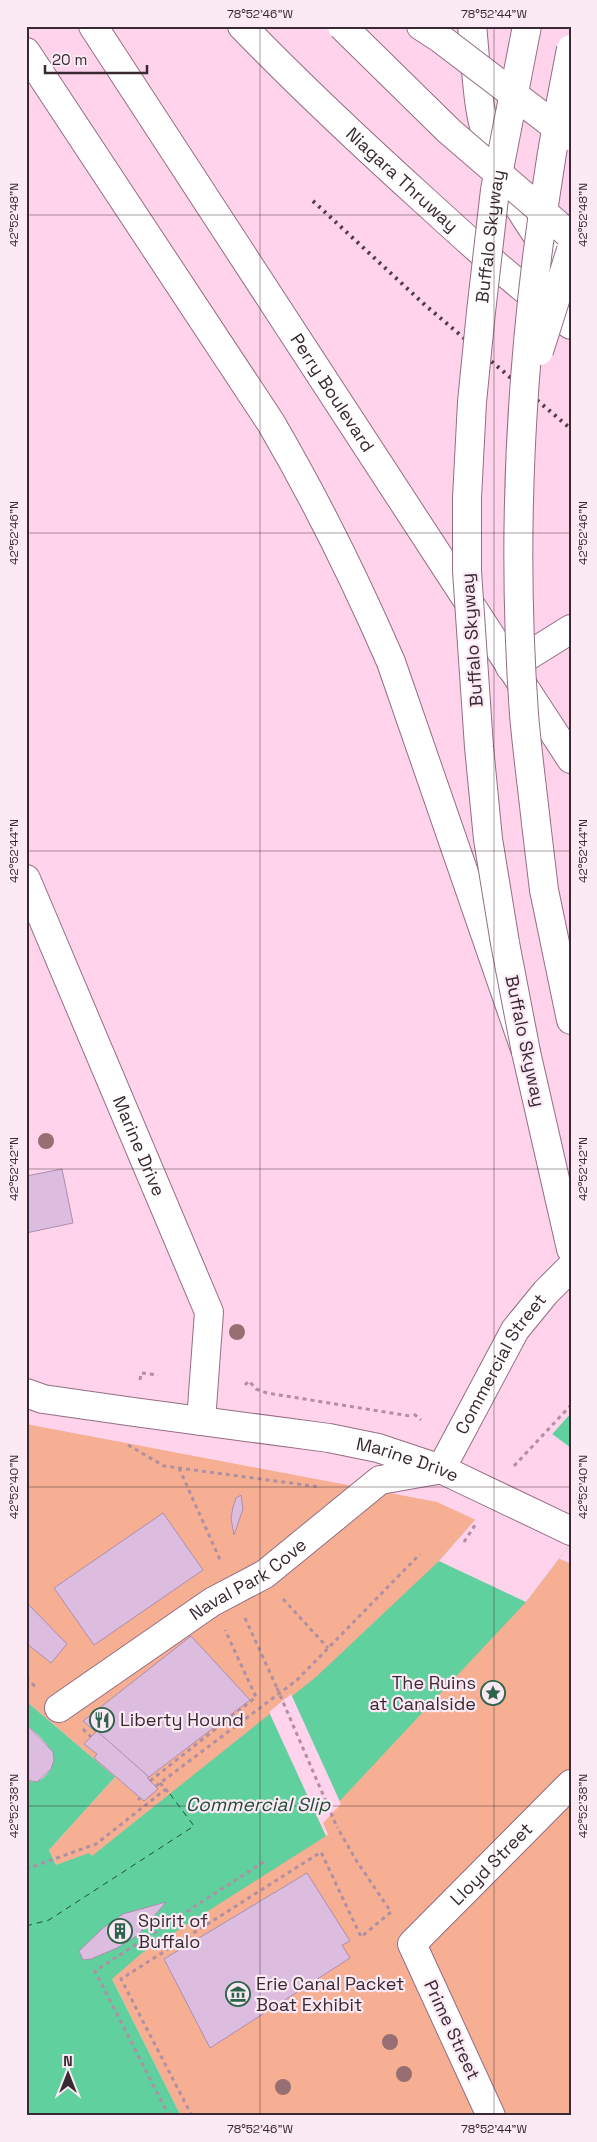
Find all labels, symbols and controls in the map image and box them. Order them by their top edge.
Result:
text: 78°52'46"W [227,6,294,22]
text: 78°52'44"W [461,6,527,22]
scale bar [45,42,148,74]
text: 20 m [52,50,87,69]
street label: Niagara Thruway [341,122,463,237]
street label: Buffalo Skyway [470,168,510,304]
text: 42°52'48"N [6,183,22,247]
text: 42°52'48"N [575,183,591,247]
street label: Perry Boulevard [286,329,380,456]
text: 42°52'46"N [6,501,22,565]
text: 42°52'46"N [575,501,591,565]
street label: Buffalo Skyway [455,572,488,708]
text: 42°52'44"N [6,819,22,883]
text: 42°52'44"N [575,819,591,883]
street label: Buffalo Skyway [500,973,551,1109]
street label: Marine Drive [108,1092,171,1200]
text: 42°52'42"N [6,1137,22,1201]
text: 42°52'42"N [575,1137,591,1201]
street label: Commercial Street [450,1289,551,1438]
street label: Marine Drive [354,1432,463,1487]
text: 42°52'40"N [6,1455,22,1519]
text: 42°52'40"N [575,1455,591,1519]
street label: Naval Park Cove [185,1533,311,1625]
place label: The Ruins at Canalside [369,1671,476,1715]
place icon: The Ruins at Canalside [480,1680,506,1706]
restaurant icon: Liberty Hound [89,1707,115,1733]
place label: Liberty Hound [120,1708,244,1731]
text: 42°52'38"N [6,1774,22,1838]
text: 42°52'38"N [575,1774,591,1838]
water label: Commercial Slip [186,1792,331,1817]
street label: Lloyd Street [445,1817,537,1910]
place label: Spirit of Buffalo [138,1909,208,1953]
building icon: Spirit of Buffalo [107,1918,133,1944]
place label: Erie Canal Packet Boat Exhibit [256,1972,404,2016]
street label: Prime Street [419,1976,486,2083]
museum icon: Erie Canal Packet Boat Exhibit [225,1981,251,2007]
north arrow [42,2050,92,2100]
text: N [63,2052,73,2070]
text: 78°52'46"W [227,2121,294,2137]
text: 78°52'44"W [461,2121,527,2137]

